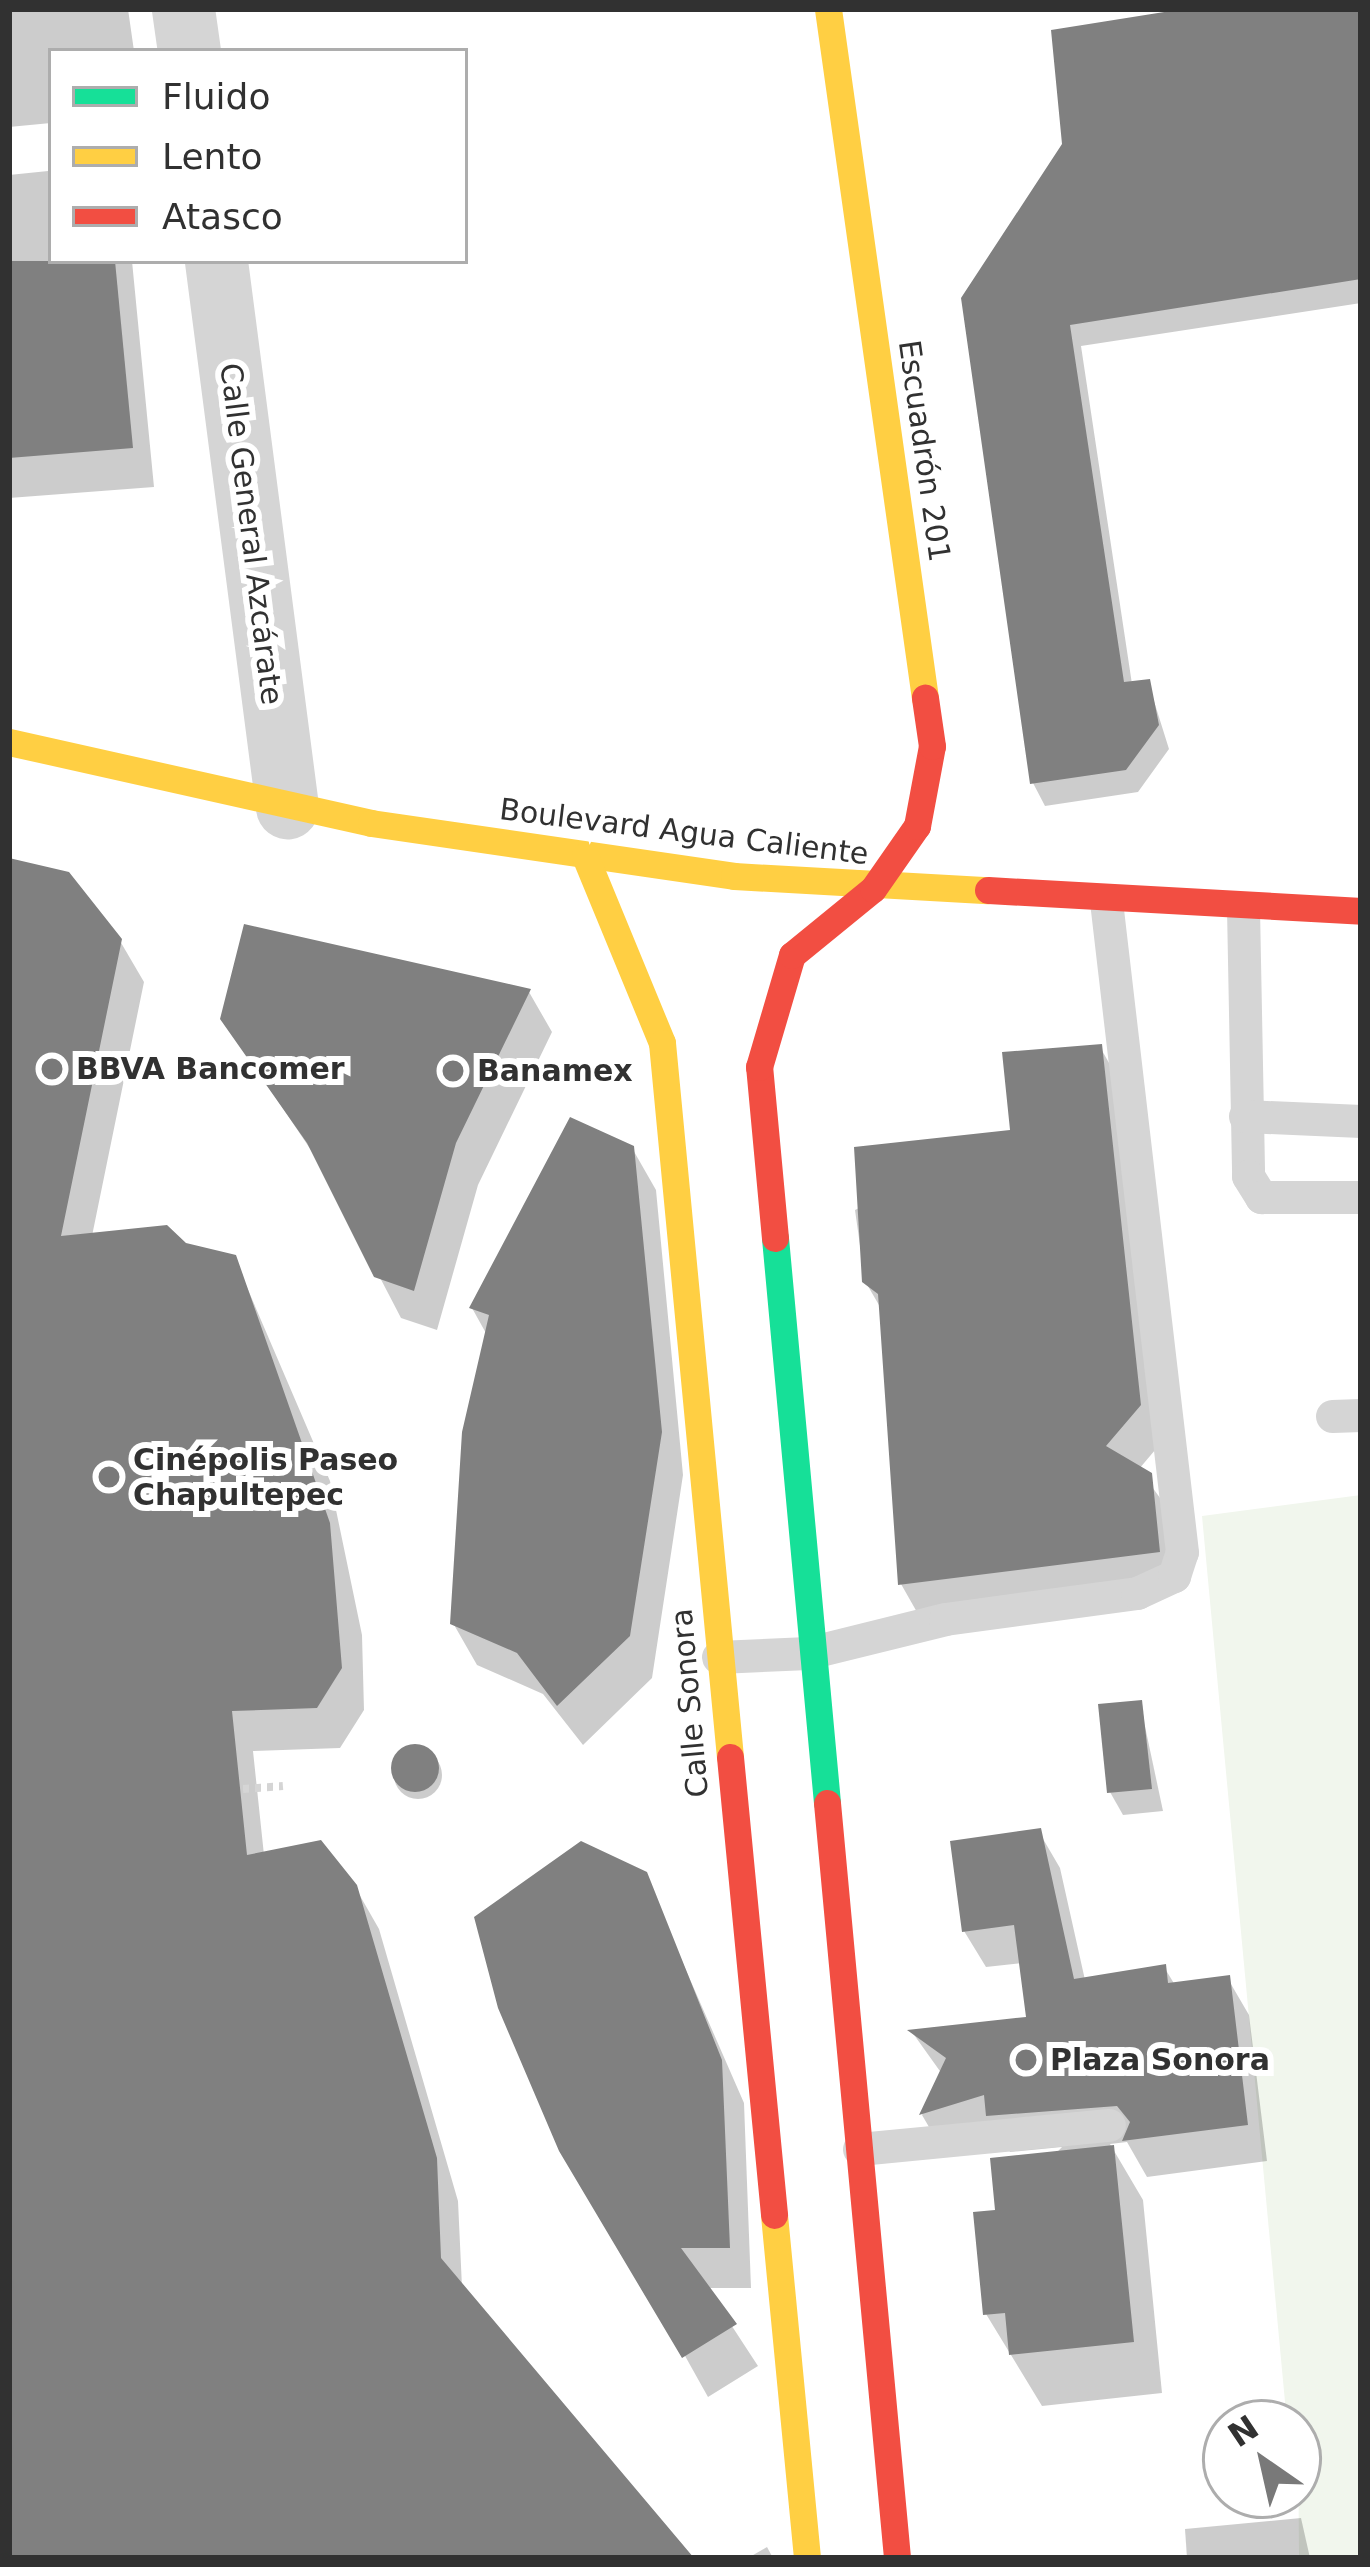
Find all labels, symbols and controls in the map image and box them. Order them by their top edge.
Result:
legend [48,48,468,264]
text: Fluido [162,76,270,117]
text: Lento [162,136,263,177]
text: Atasco [162,196,283,237]
street label: Escuadrón 201 [891,338,957,564]
street label: Calle General Azcárate [212,361,290,707]
street label: Boulevard Agua Caliente [497,791,871,873]
place label: BBVA Bancomer [76,1051,345,1087]
place label: Banamex [477,1053,633,1089]
marker: BBVA Bancomer [39,1056,65,1082]
marker: Banamex [440,1058,466,1084]
place label: Cinépolis Paseo Chapultepec [133,1442,398,1512]
marker: Cinépolis Paseo Chapultepec [96,1464,122,1490]
street label: Calle Sonora [664,1607,716,1799]
place label: Plaza Sonora [1050,2042,1270,2078]
marker: Plaza Sonora [1013,2047,1039,2073]
north arrow [1202,2399,1322,2519]
text: N [1221,2407,1266,2455]

